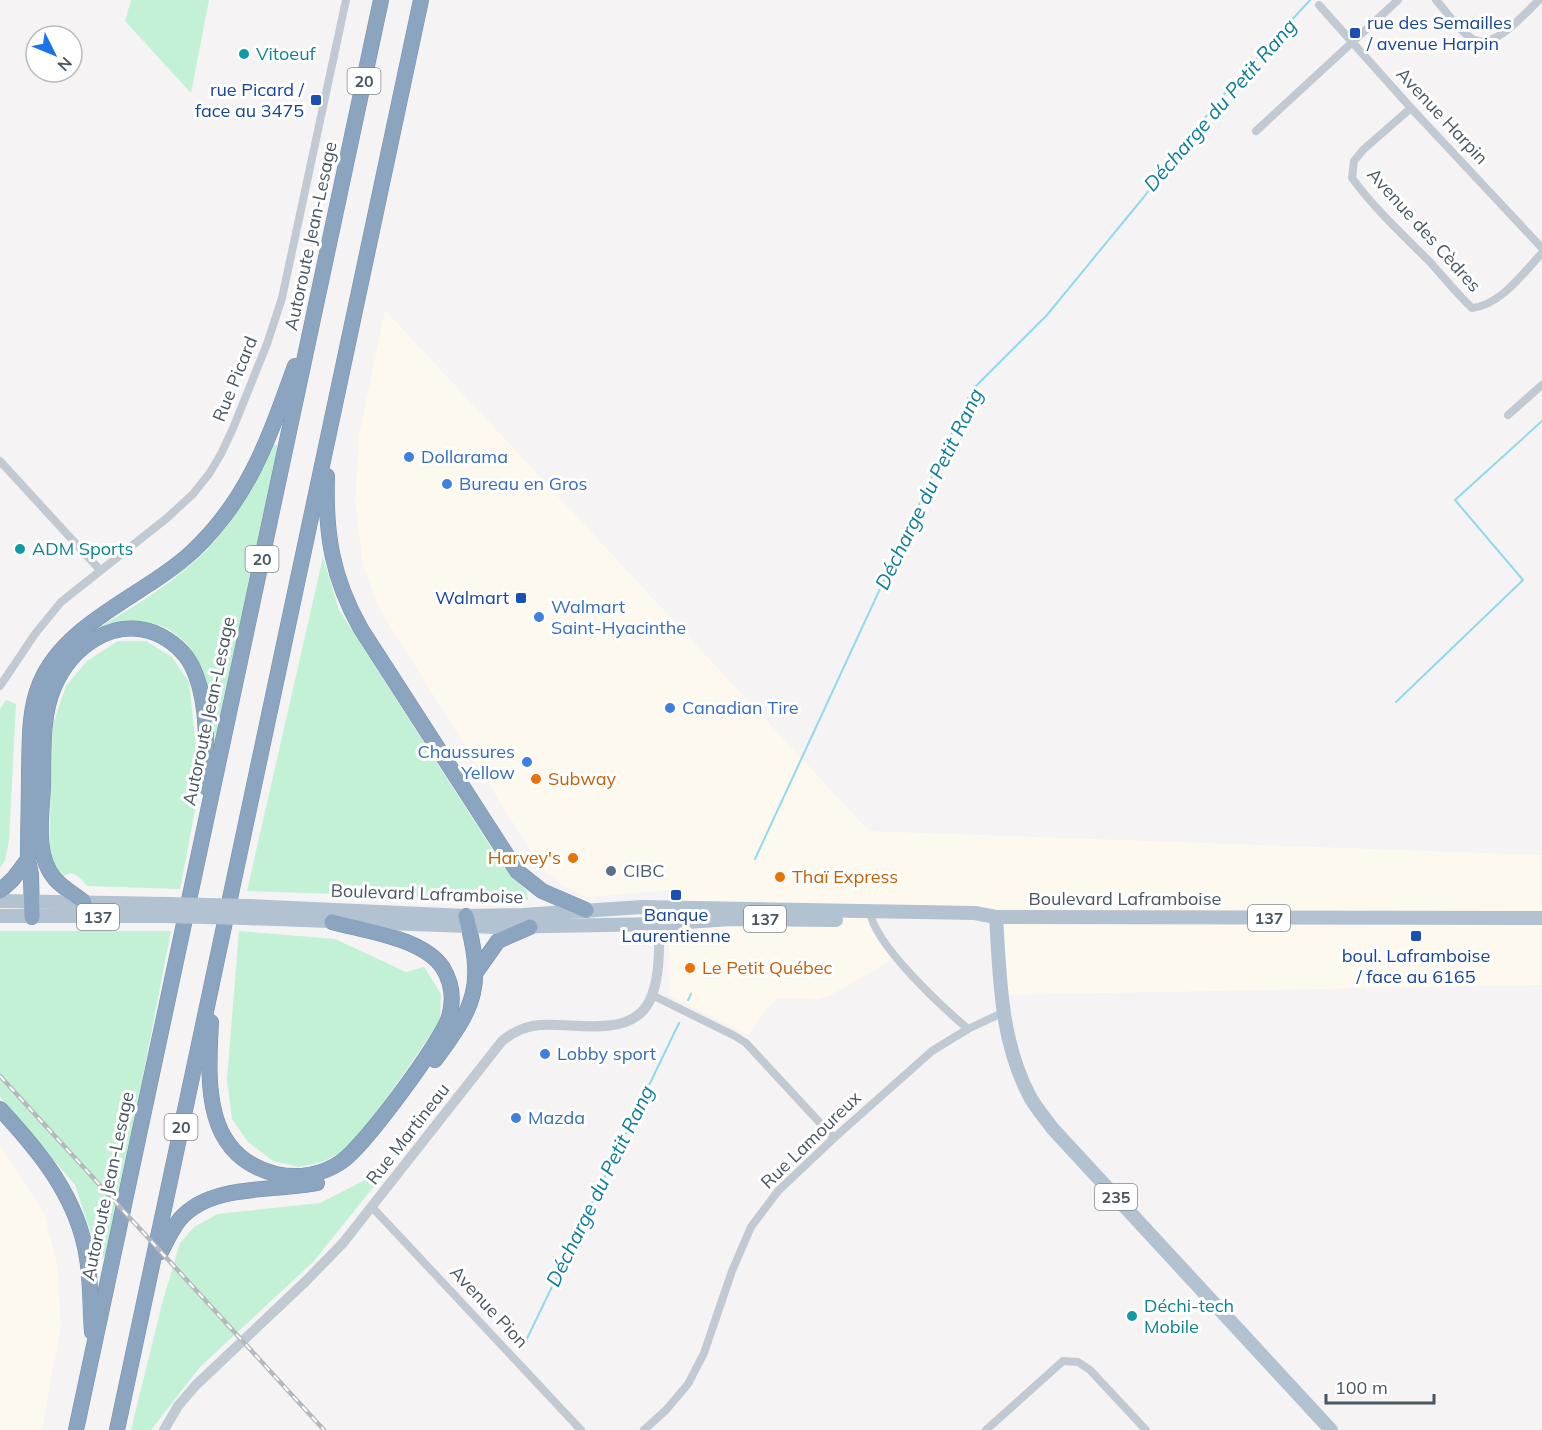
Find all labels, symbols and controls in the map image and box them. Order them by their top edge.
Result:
place label: rue des Semailles / avenue Harpin [1366,11,1512,55]
water label: Décharge du Petit Rang [1138,13,1301,196]
north arrow [24,24,84,84]
marker: rue des Semailles / avenue Harpin [1348,26,1362,40]
place label: Vitoeuf [256,42,317,65]
marker: Vitoeuf [237,47,251,61]
text: N [54,53,76,75]
street label: Avenue Harpin [1392,62,1493,169]
road number: 20 [348,68,380,94]
place label: rue Picard / face au 3475 [195,78,305,122]
marker: rue Picard / face au 3475 [309,93,323,107]
street label: Autoroute Jean-Lesage [279,139,342,332]
street label: Avenue des Cèdres [1363,163,1486,297]
street label: Rue Picard [207,333,262,425]
water label: Décharge du Petit Rang [869,384,988,593]
place label: Dollarama [421,445,508,468]
marker: Dollarama [402,450,416,464]
place label: Bureau en Gros [459,472,588,495]
marker: Bureau en Gros [440,477,454,491]
place label: ADM Sports [32,537,133,560]
marker: ADM Sports [13,542,27,556]
road number: 20 [246,546,278,572]
place label: Walmart [435,586,509,609]
marker: Walmart [514,591,528,605]
place label: Walmart Saint-Hyacinthe [551,595,686,639]
marker: Walmart Saint-Hyacinthe [532,610,546,624]
street label: Autoroute Jean-Lesage [177,614,240,807]
place label: Canadian Tire [682,696,799,719]
marker: Canadian Tire [663,701,677,715]
place label: Chaussures Yellow [418,740,515,784]
marker: Chaussures Yellow [520,755,534,769]
place label: Subway [548,767,616,790]
marker: Subway [529,772,543,786]
place label: Harvey's [488,846,561,869]
marker: Harvey's [566,851,580,865]
place label: CIBC [623,859,665,882]
marker: CIBC [604,864,618,878]
place label: Thaï Express [792,865,898,888]
marker: Thaï Express [773,870,787,884]
street label: Boulevard Laframboise [330,879,524,908]
street label: Boulevard Laframboise [1029,887,1221,910]
marker: Banque Laurentienne [669,888,683,902]
place label: Banque Laurentienne [621,903,731,947]
road number: 137 [77,904,119,930]
road number: 137 [1248,905,1290,931]
road number: 137 [744,906,786,932]
marker: boul. Laframboise / face au 6165 [1409,929,1423,943]
place label: boul. Laframboise / face au 6165 [1342,944,1490,988]
place label: Le Petit Québec [702,956,833,979]
marker: Le Petit Québec [683,961,697,975]
place label: Lobby sport [557,1042,656,1065]
marker: Lobby sport [538,1047,552,1061]
street label: Rue Martineau [361,1078,454,1189]
water label: Décharge du Petit Rang [540,1081,659,1290]
street label: Rue Lamoureux [756,1086,866,1193]
street label: Autoroute Jean-Lesage [76,1089,139,1282]
place label: Mazda [528,1106,585,1129]
marker: Mazda [509,1111,523,1125]
road number: 20 [164,1114,198,1140]
road number: 235 [1095,1184,1137,1210]
street label: Avenue Pion [445,1261,533,1353]
place label: Déchi-tech Mobile [1144,1294,1234,1338]
marker: Déchi-tech Mobile [1125,1309,1139,1323]
scale bar [1326,1367,1434,1405]
text: 100 m [1335,1376,1388,1399]

